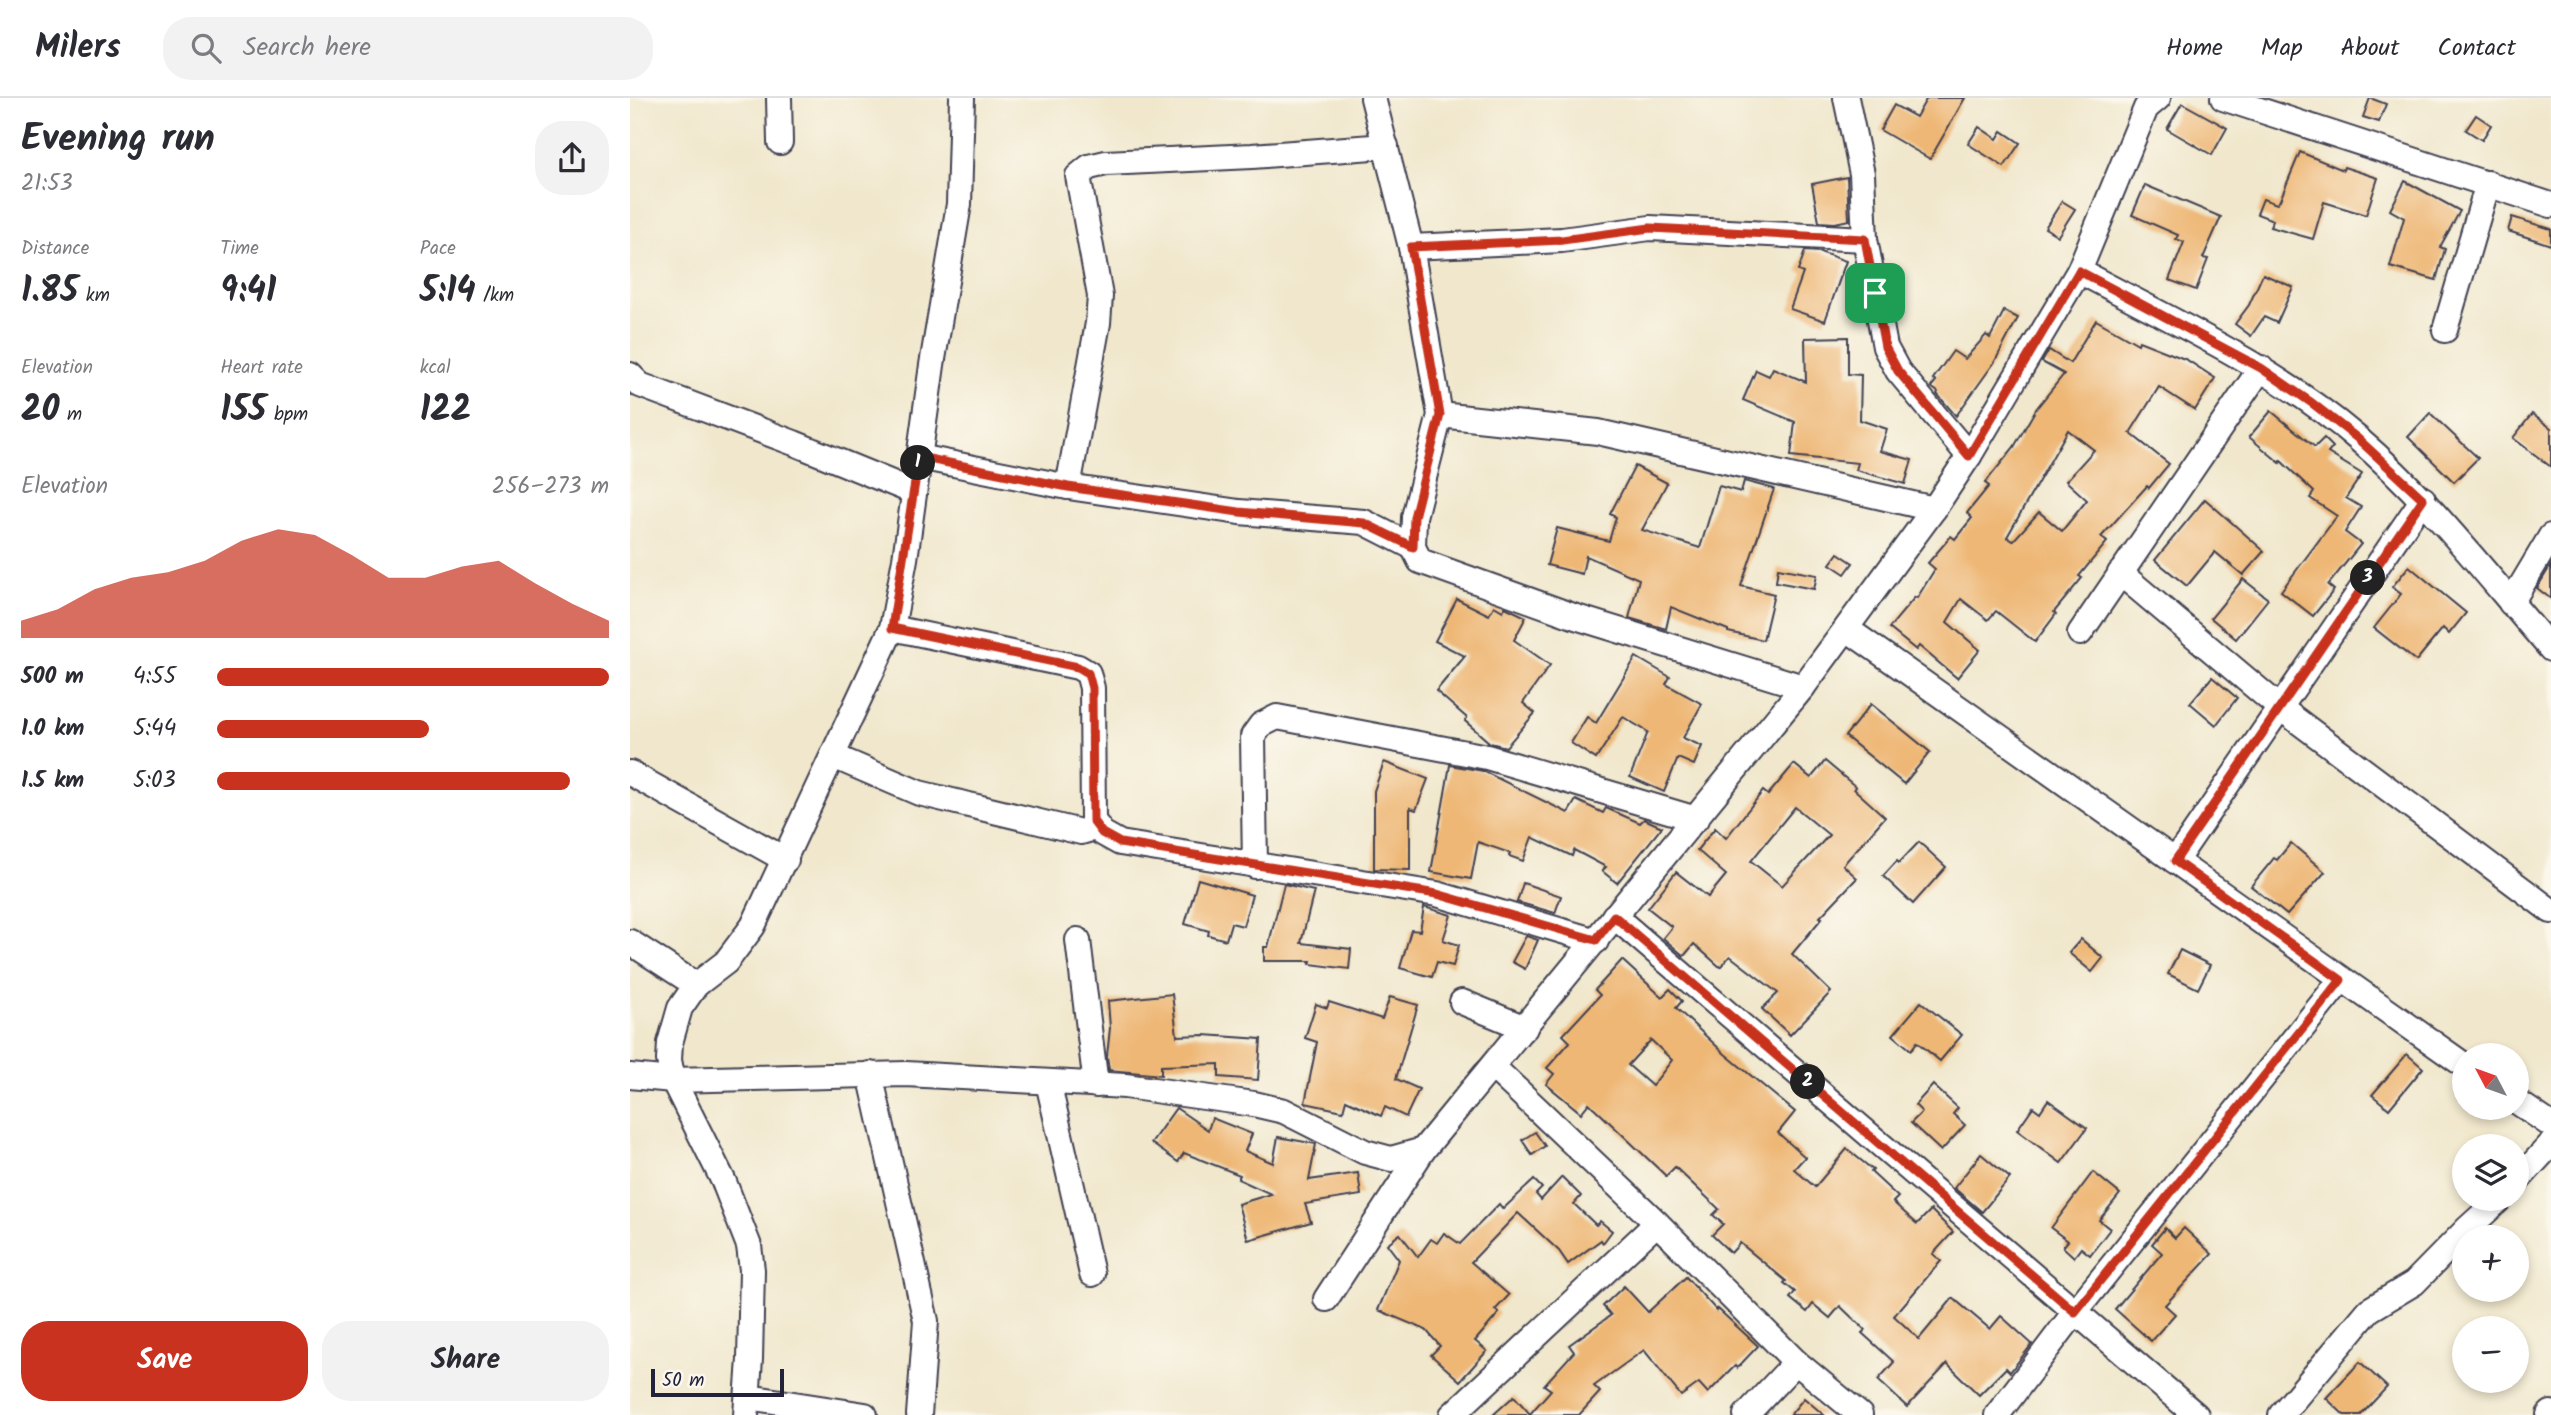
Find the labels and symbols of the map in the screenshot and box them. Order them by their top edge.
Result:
pin [1845,263,1905,323]
pin: 1 [900,446,936,480]
pin: 3 [2350,560,2386,596]
north arrow [2452,1043,2529,1120]
pin: 2 [1790,1065,1826,1100]
scale bar [651,1366,784,1398]

